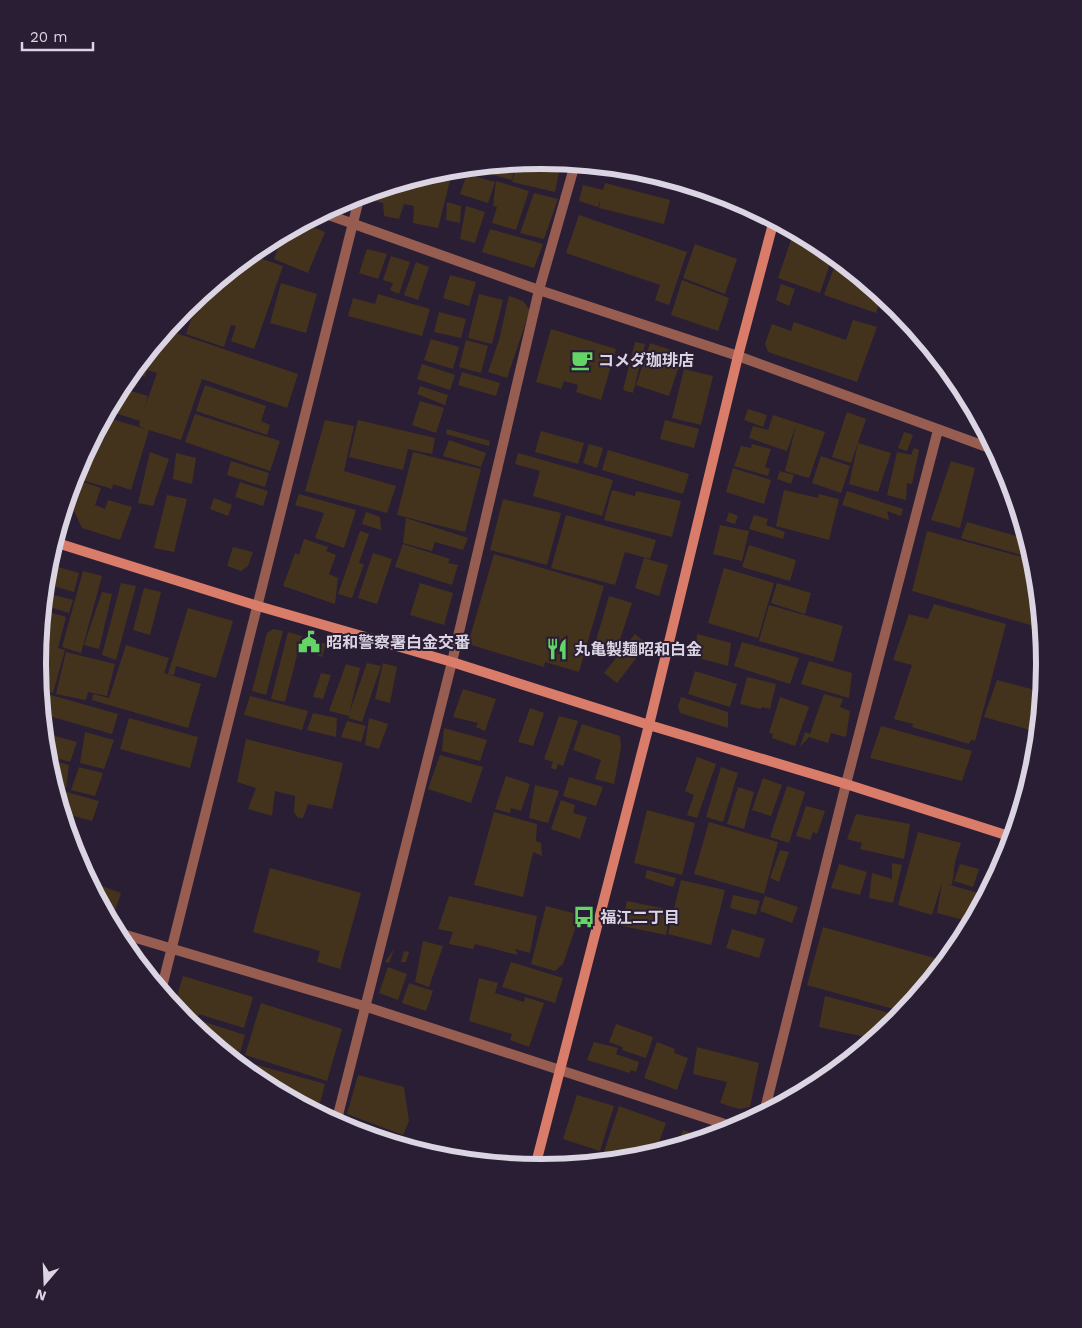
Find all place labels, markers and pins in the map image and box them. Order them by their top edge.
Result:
cafe icon: コメダ珈琲店 [569,347,595,373]
place label: コメダ珈琲店 [598,351,694,370]
public building icon: 昭和警察署白金交番 [296,629,322,655]
place label: 昭和警察署白金交番 [326,633,470,652]
restaurant icon: 丸亀製麺昭和白金 [544,636,570,662]
place label: 丸亀製麺昭和白金 [574,640,702,659]
bus stop icon: 福江二丁目 [571,904,597,930]
place label: 福江二丁目 [600,908,680,927]

